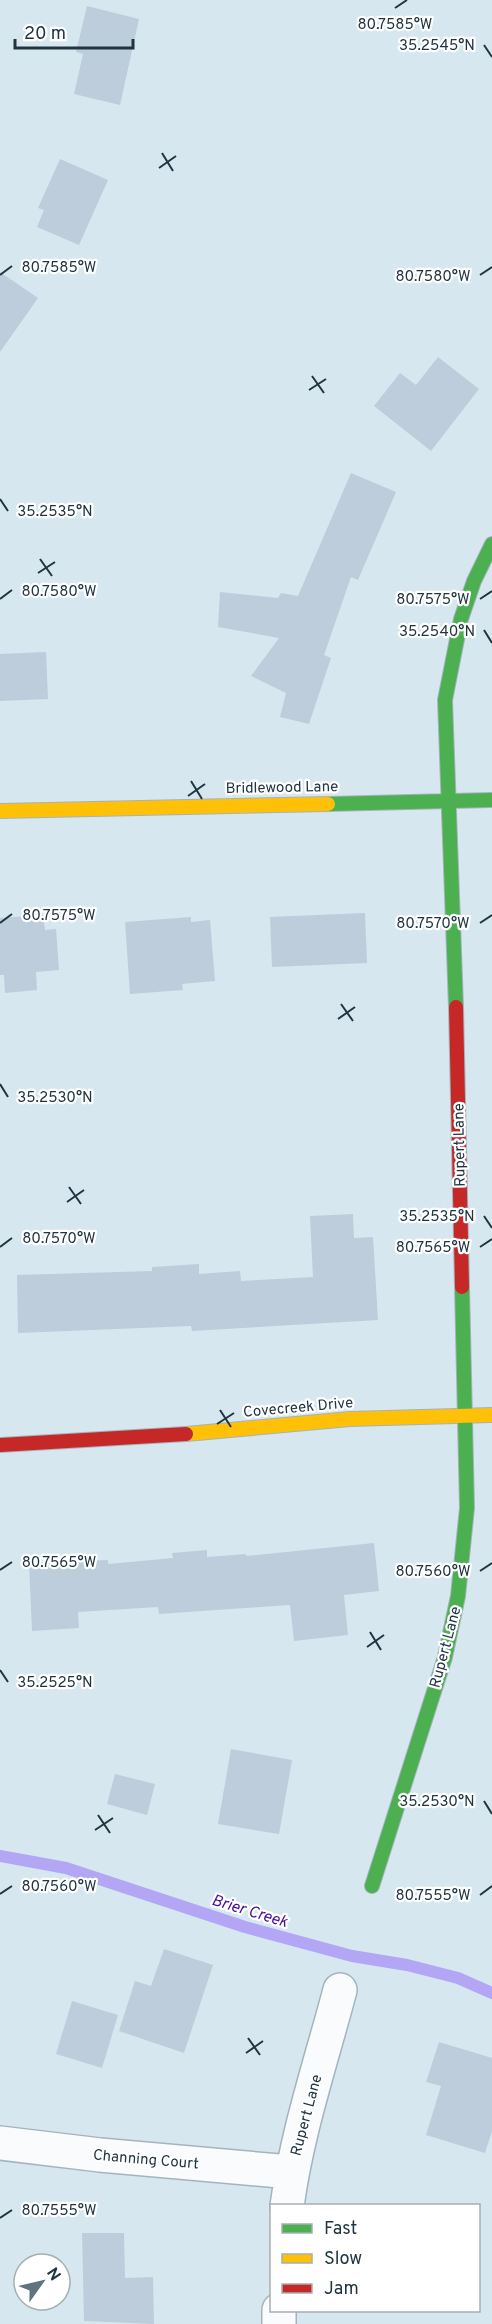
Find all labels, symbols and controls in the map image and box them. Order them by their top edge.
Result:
scale bar [15,12,134,50]
text: 80.7585°W [358,16,432,35]
text: 20 m [24,23,66,46]
text: 35.2545°N [399,37,475,56]
text: 80.7585°W [22,259,96,278]
text: 80.7580°W [395,268,471,287]
text: 35.2535°N [17,503,93,522]
text: 80.7580°W [21,583,97,602]
text: 80.7575°W [396,591,470,610]
text: 35.2540°N [399,623,475,642]
street label: Bridlewood Lane [226,778,339,799]
text: 80.7575°W [22,907,96,926]
text: 80.7570°W [396,915,470,934]
text: 35.2530°N [17,1089,93,1108]
street label: Rupert Lane [450,1103,471,1187]
text: 35.2535°N [399,1208,475,1227]
text: 80.7570°W [22,1230,96,1249]
text: 80.7565°W [396,1239,470,1258]
street label: Covecreek Drive [242,1394,354,1423]
text: 80.7565°W [22,1554,96,1573]
text: 80.7560°W [396,1563,470,1582]
street label: Rupert Lane [426,1605,466,1690]
text: 35.2525°N [17,1674,93,1693]
text: 35.2530°N [399,1793,475,1812]
text: 80.7560°W [22,1878,96,1897]
text: 80.7555°W [395,1887,471,1906]
water label: Brier Creek [209,1891,291,1933]
street label: Rupert Lane [287,2073,327,2158]
street label: Channing Court [92,2146,200,2175]
text: 80.7555°W [21,2202,97,2221]
legend [270,2204,480,2312]
text: Fast [324,2218,357,2241]
text: Slow [324,2248,362,2271]
north arrow [12,2252,72,2312]
text: N [41,2264,64,2285]
text: Jam [324,2278,359,2301]

